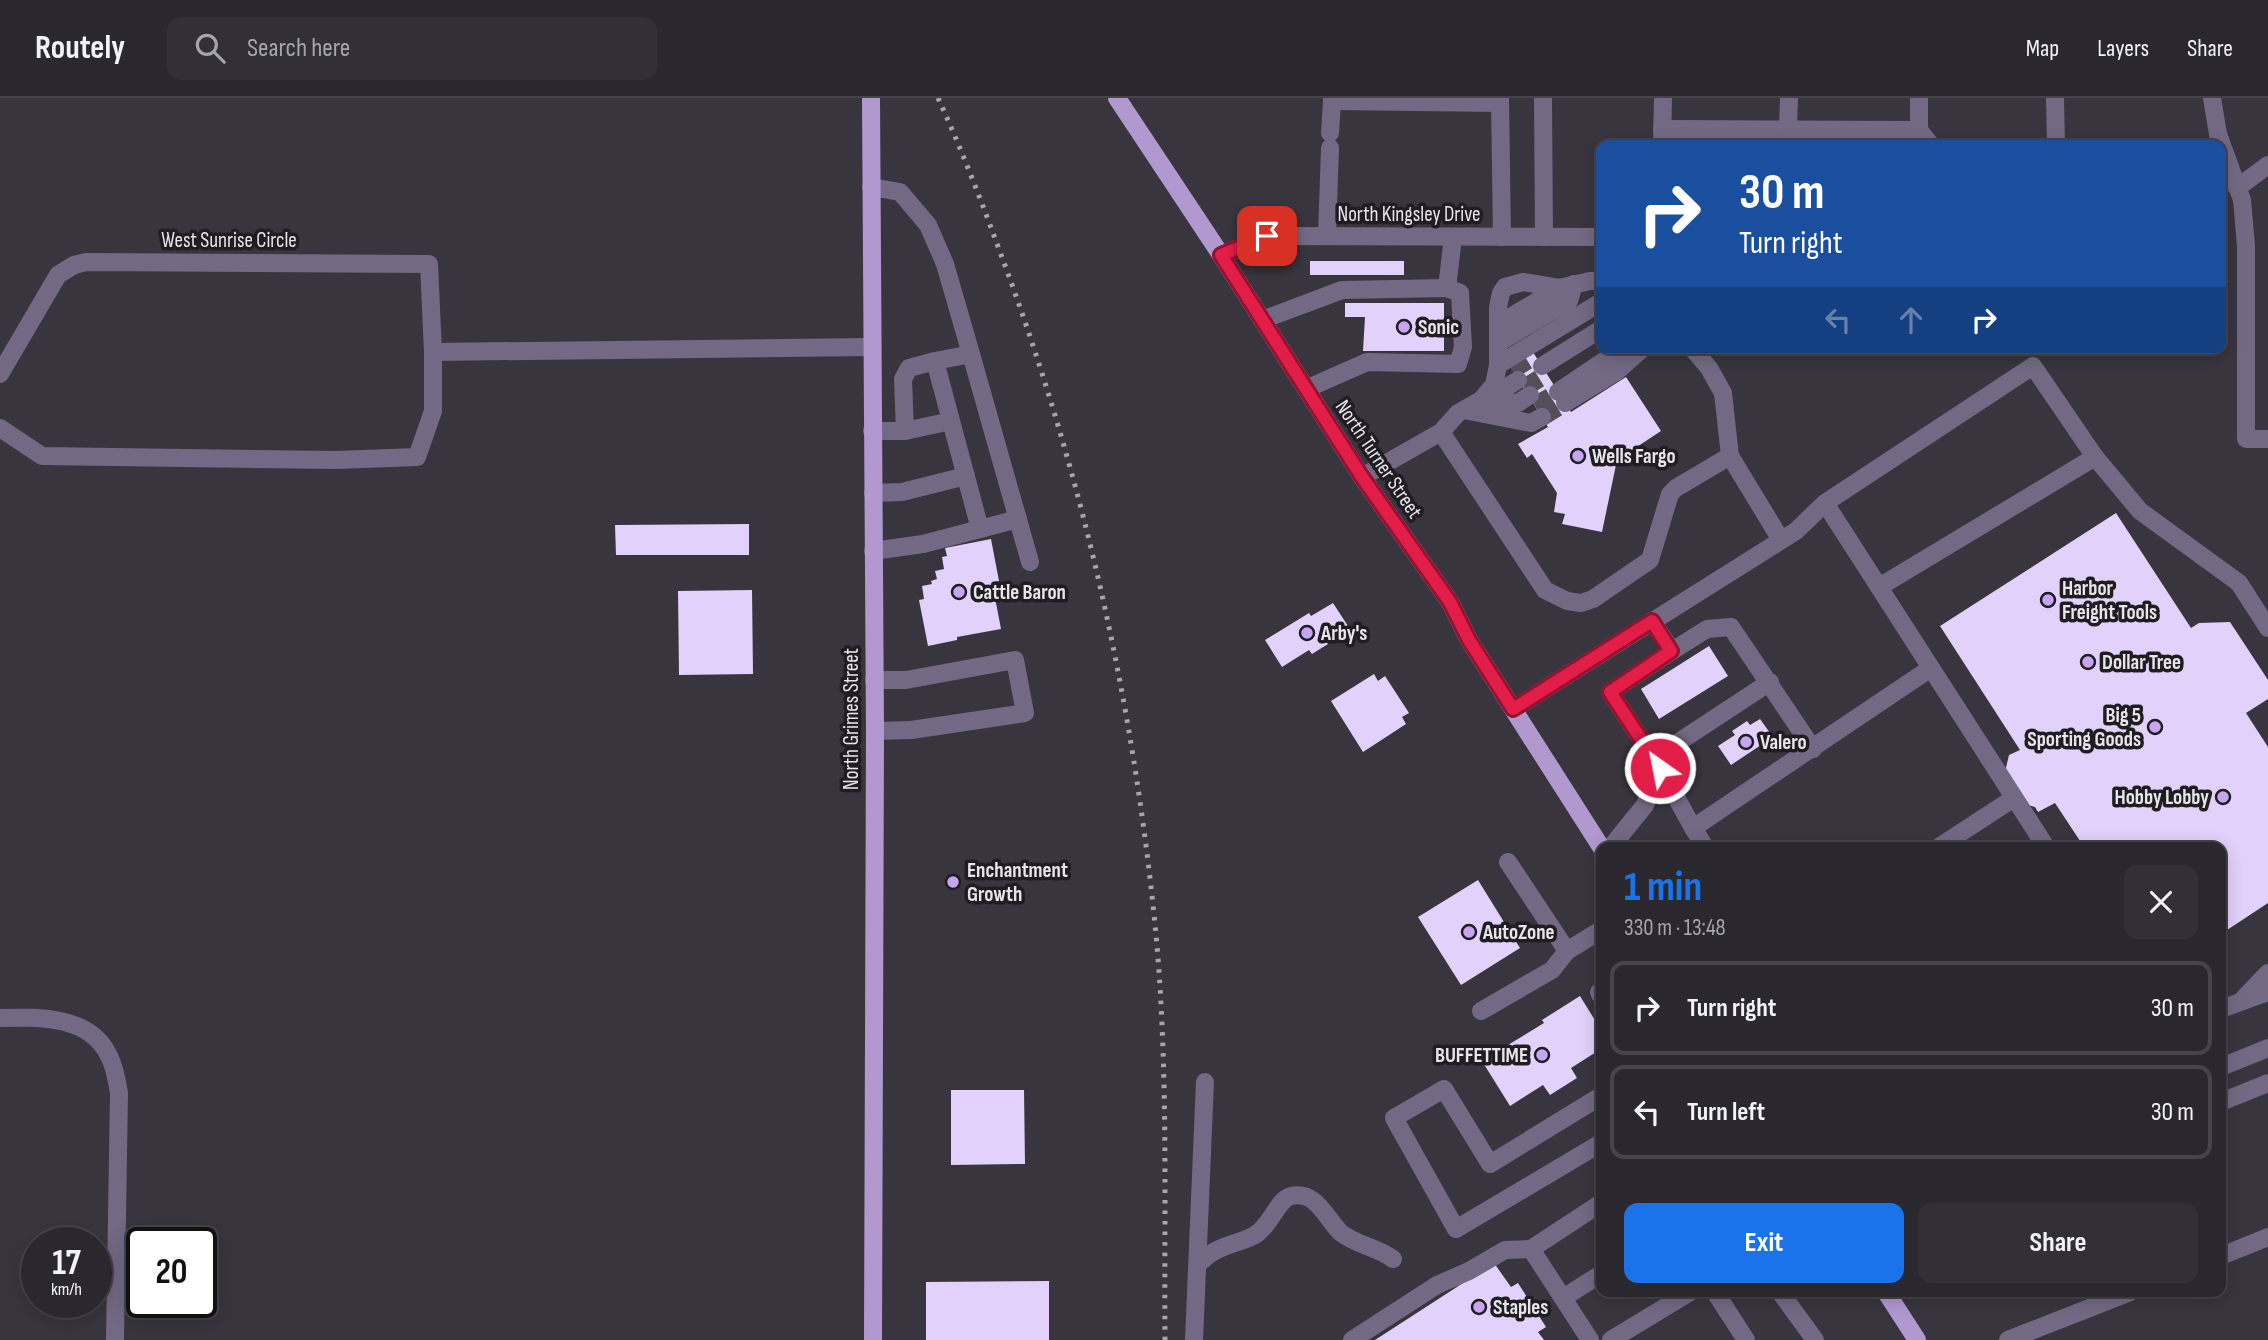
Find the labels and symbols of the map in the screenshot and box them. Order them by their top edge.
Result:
street label: North Kingsley Drive [1337,202,1481,227]
pin [1237,206,1297,266]
street label: West Sunrise Circle [161,228,297,253]
place label: Sonic [1418,315,1459,340]
marker: Sonic [1396,319,1412,335]
street label: North Turner Street [1330,395,1427,523]
place label: Wells Fargo [1592,444,1676,469]
marker: Wells Fargo [1570,448,1586,464]
place label: Harbor Freight Tools [2062,576,2157,625]
place label: Cattle Baron [973,580,1066,605]
marker: Cattle Baron [951,584,967,600]
marker: Harbor Freight Tools [2040,592,2056,608]
place label: Arby's [1320,621,1367,646]
marker: Arby's [1299,625,1315,641]
street label: North Grimes Street [839,648,864,790]
place label: Dollar Tree [2102,650,2181,675]
marker: Dollar Tree [2080,654,2096,670]
place label: Big 5 Sporting Goods [2027,703,2141,752]
marker: Big 5 Sporting Goods [2147,719,2163,735]
place label: Valero [1760,730,1807,755]
position arrow [1623,731,1697,805]
marker: Valero [1738,734,1754,750]
place label: Hobby Lobby [2114,785,2209,810]
marker: Hobby Lobby [2215,789,2231,805]
place label: Enchantment Growth [967,858,1068,907]
marker: Enchantment Growth [945,874,961,890]
place label: AutoZone [1482,920,1555,945]
marker: AutoZone [1461,924,1477,940]
place label: BUFFETTIME [1435,1043,1528,1068]
marker: BUFFETTIME [1534,1047,1550,1063]
speed limit sign: 20 [126,1227,217,1318]
place label: Staples [1493,1295,1548,1320]
marker: Staples [1471,1299,1487,1315]

